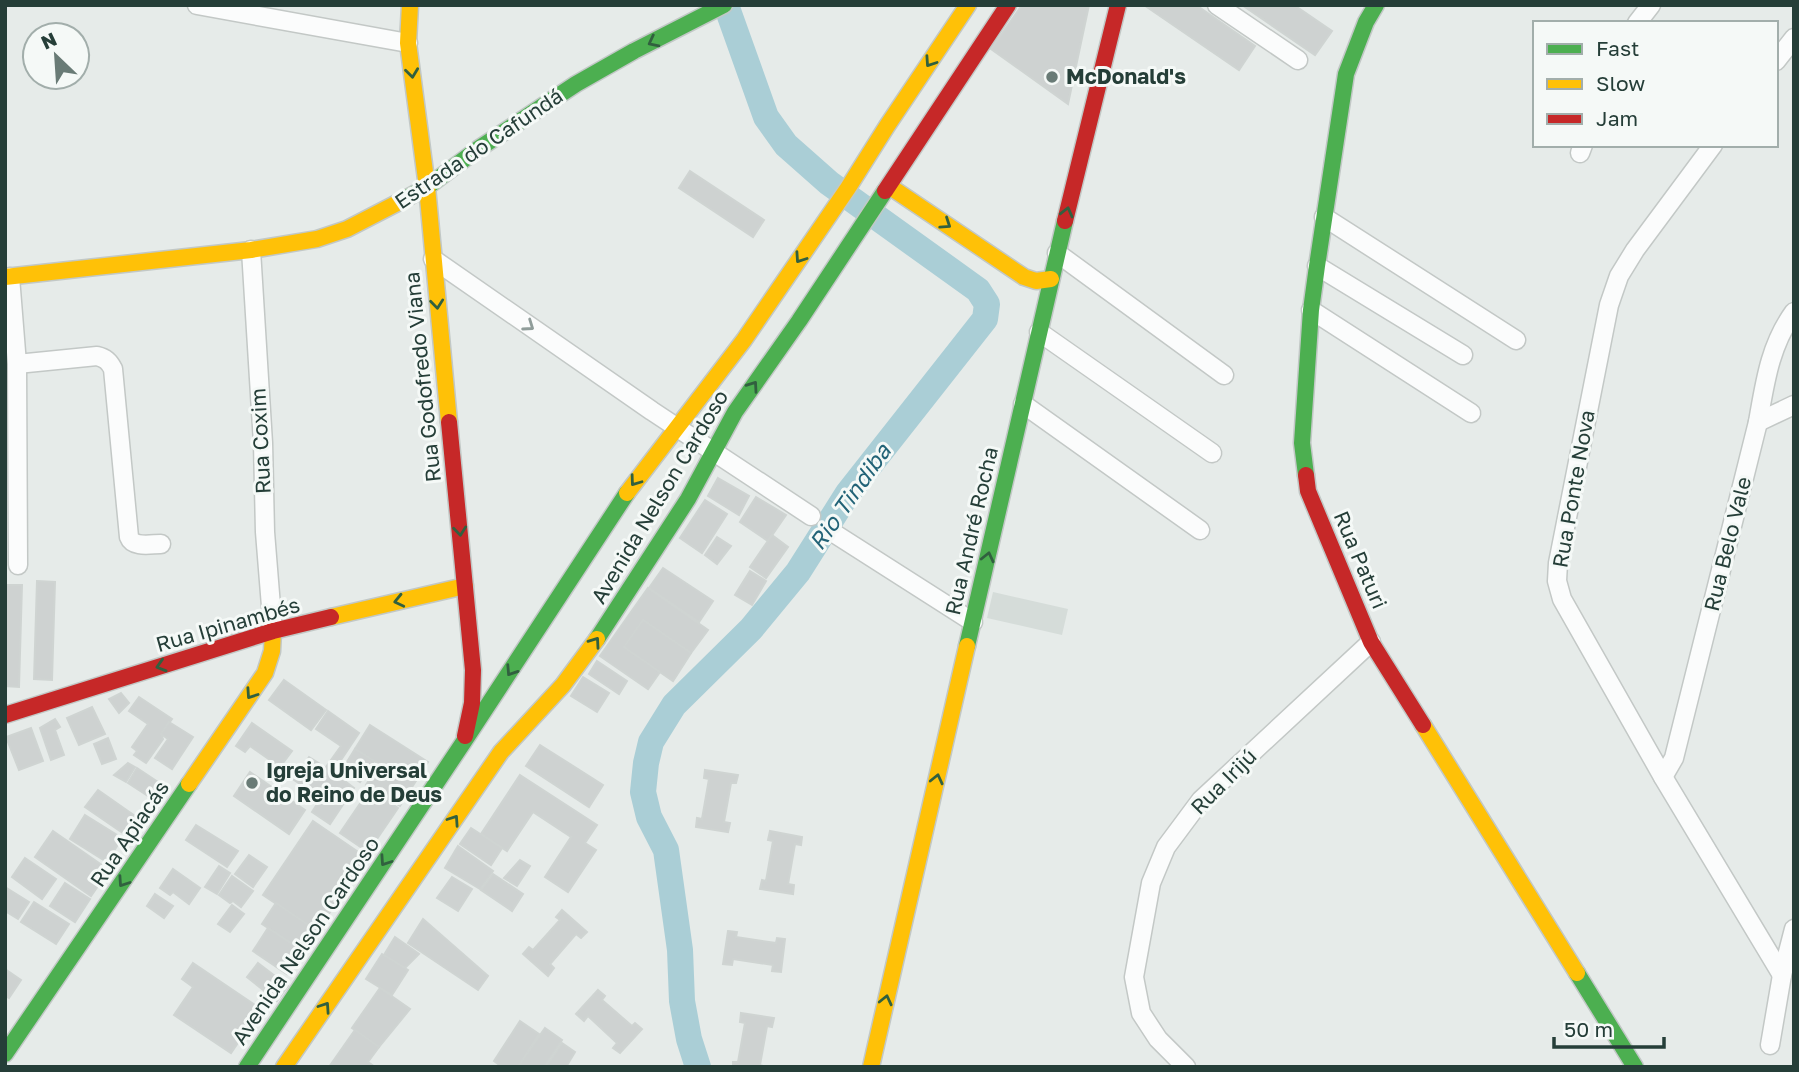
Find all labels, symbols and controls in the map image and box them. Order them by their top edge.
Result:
north arrow [21,21,91,91]
legend [1533,21,1778,147]
text: N [37,27,60,54]
one-way arrow [648,33,660,47]
text: Fast [1596,35,1639,61]
one-way arrow [926,54,938,67]
place label: McDonald's [1066,63,1186,89]
one-way arrow [404,67,419,79]
marker: McDonald's [1044,69,1060,85]
text: Slow [1596,70,1645,96]
street label: Estrada do Cafundá [389,82,567,214]
text: Jam [1596,105,1638,131]
one-way arrow [1058,207,1073,219]
one-way arrow [938,216,951,228]
one-way arrow [795,250,808,263]
street label: Rua Godofredo Viana [398,271,446,484]
one-way arrow [430,298,445,310]
one-way arrow [521,318,534,330]
one-way arrow [745,381,757,394]
street label: Avenida Nelson Cardoso [585,385,733,608]
street label: Rua Coxim [244,387,276,495]
street label: Rua Ponte Nova [1546,408,1600,570]
water label: Rio Tindiba [802,437,897,555]
street label: Rua André Rocha [939,444,1003,617]
one-way arrow [631,473,644,486]
street label: Rua Belo Vale [1698,474,1756,614]
street label: Rua Paturi [1329,507,1393,612]
one-way arrow [452,525,467,536]
one-way arrow [979,551,994,563]
street label: Rua Ipinambés [153,591,303,657]
one-way arrow [393,593,405,608]
one-way arrow [587,637,599,650]
one-way arrow [155,658,167,673]
one-way arrow [506,664,519,677]
one-way arrow [247,686,259,699]
street label: Rua Irijú [1185,743,1262,820]
place label: Igreja Universal do Reino de Deus [266,757,442,807]
one-way arrow [928,773,943,785]
street label: Rua Apiacás [84,775,174,892]
marker: Igreja Universal do Reino de Deus [244,775,260,791]
one-way arrow [446,815,458,828]
street label: Avenida Nelson Cardoso [226,832,384,1049]
one-way arrow [380,853,393,866]
one-way arrow [119,874,131,887]
one-way arrow [878,994,892,1006]
one-way arrow [317,1002,330,1015]
scale bar [1554,1006,1664,1050]
text: 50 m [1564,1016,1613,1042]

